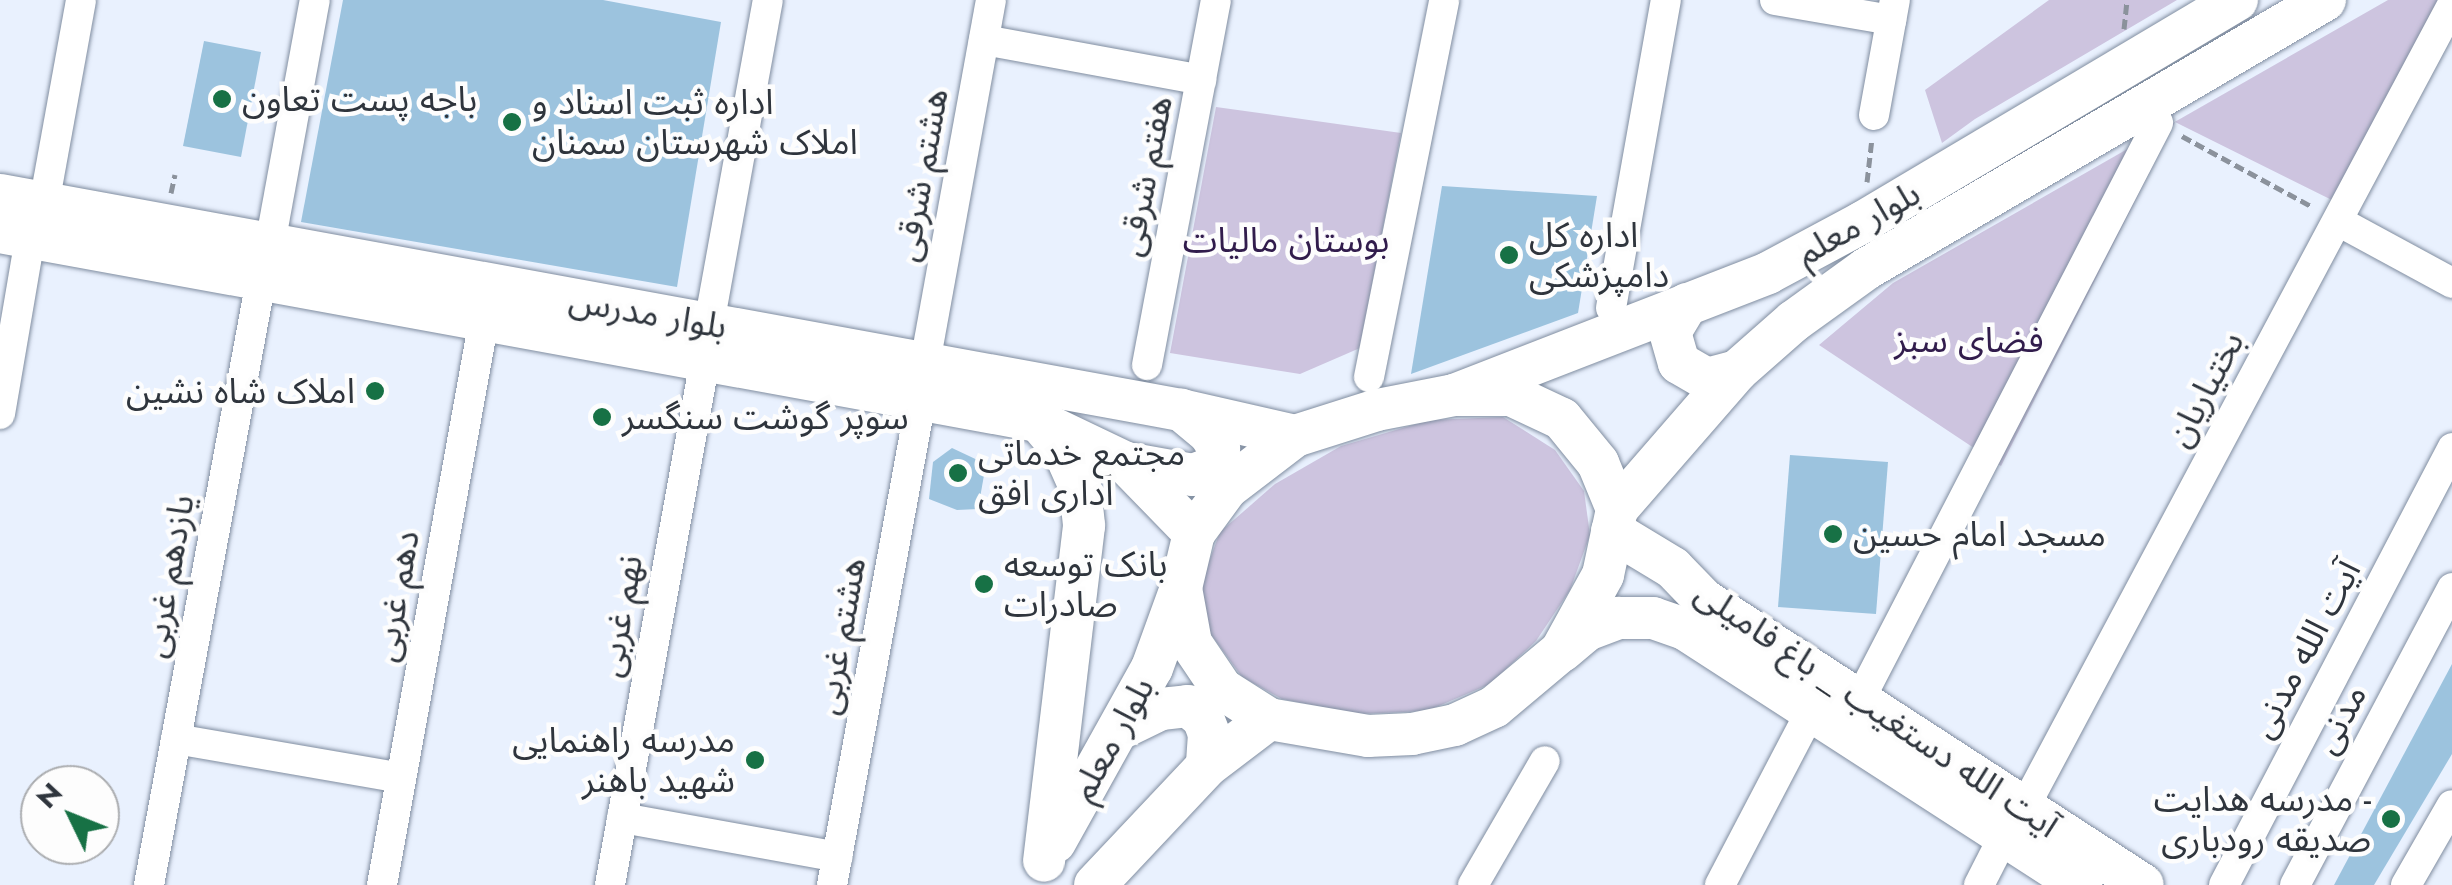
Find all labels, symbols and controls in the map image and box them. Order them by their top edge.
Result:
place label: باجه پست تعاون [242,78,477,120]
place label: اداره ثبت اسناد و املاک شهرستان سمنان [532,81,858,163]
street label: هشتم شرقی [885,85,957,265]
marker: باجه پست تعاون [211,88,233,110]
street label: هفتم شرقی [1109,92,1181,260]
marker: اداره ثبت اسناد و املاک شهرستان سمنان [501,111,523,133]
street label: بلوار معلم [1789,172,1927,274]
place label: اداره کل دامپزشکی [1529,214,1669,296]
park label: بوستان مالیات [1183,219,1389,261]
marker: اداره کل دامپزشکی [1498,244,1520,266]
street label: بلوار مدرس [566,278,730,348]
park label: فضای سبز [1894,319,2044,361]
street label: بختیاریان [2157,324,2253,454]
place label: املاک شاه نشین [126,370,355,412]
marker: املاک شاه نشین [364,380,386,402]
place label: سوپر گوشت سنگسر [622,396,909,438]
marker: سوپر گوشت سنگسر [591,406,613,428]
place label: مجتمع خدماتی اداری افق [978,432,1185,514]
marker: مجتمع خدماتی اداری افق [947,462,969,484]
street label: یازدهم غربی [133,491,203,661]
place label: مسجد امام حسین [1853,513,2106,555]
marker: مسجد امام حسین [1822,523,1844,545]
street label: دهم غربی [364,527,428,665]
place label: بانک توسعه صادرات [1004,543,1167,625]
street label: نهم غربی [589,552,651,680]
street label: آیت الله مدنی [2241,553,2369,745]
street label: هشتم غربی [806,554,874,718]
street label: آیت الله دستغیب _ باغ فامیلی [1687,572,2067,846]
marker: بانک توسعه صادرات [973,573,995,595]
street label: بلوار معلم [1061,670,1163,808]
street label: مدنی [2305,677,2375,761]
place label: مدرسه راهنمایی شهید باهنر [512,719,735,801]
marker: مدرسه راهنمایی شهید باهنر [744,749,766,771]
north arrow [20,765,120,865]
text: N [27,773,72,818]
place label: مدرسه هدایت - صدیقه رودباری [2154,778,2371,860]
marker: مدرسه هدایت - صدیقه رودباری [2380,808,2402,830]

